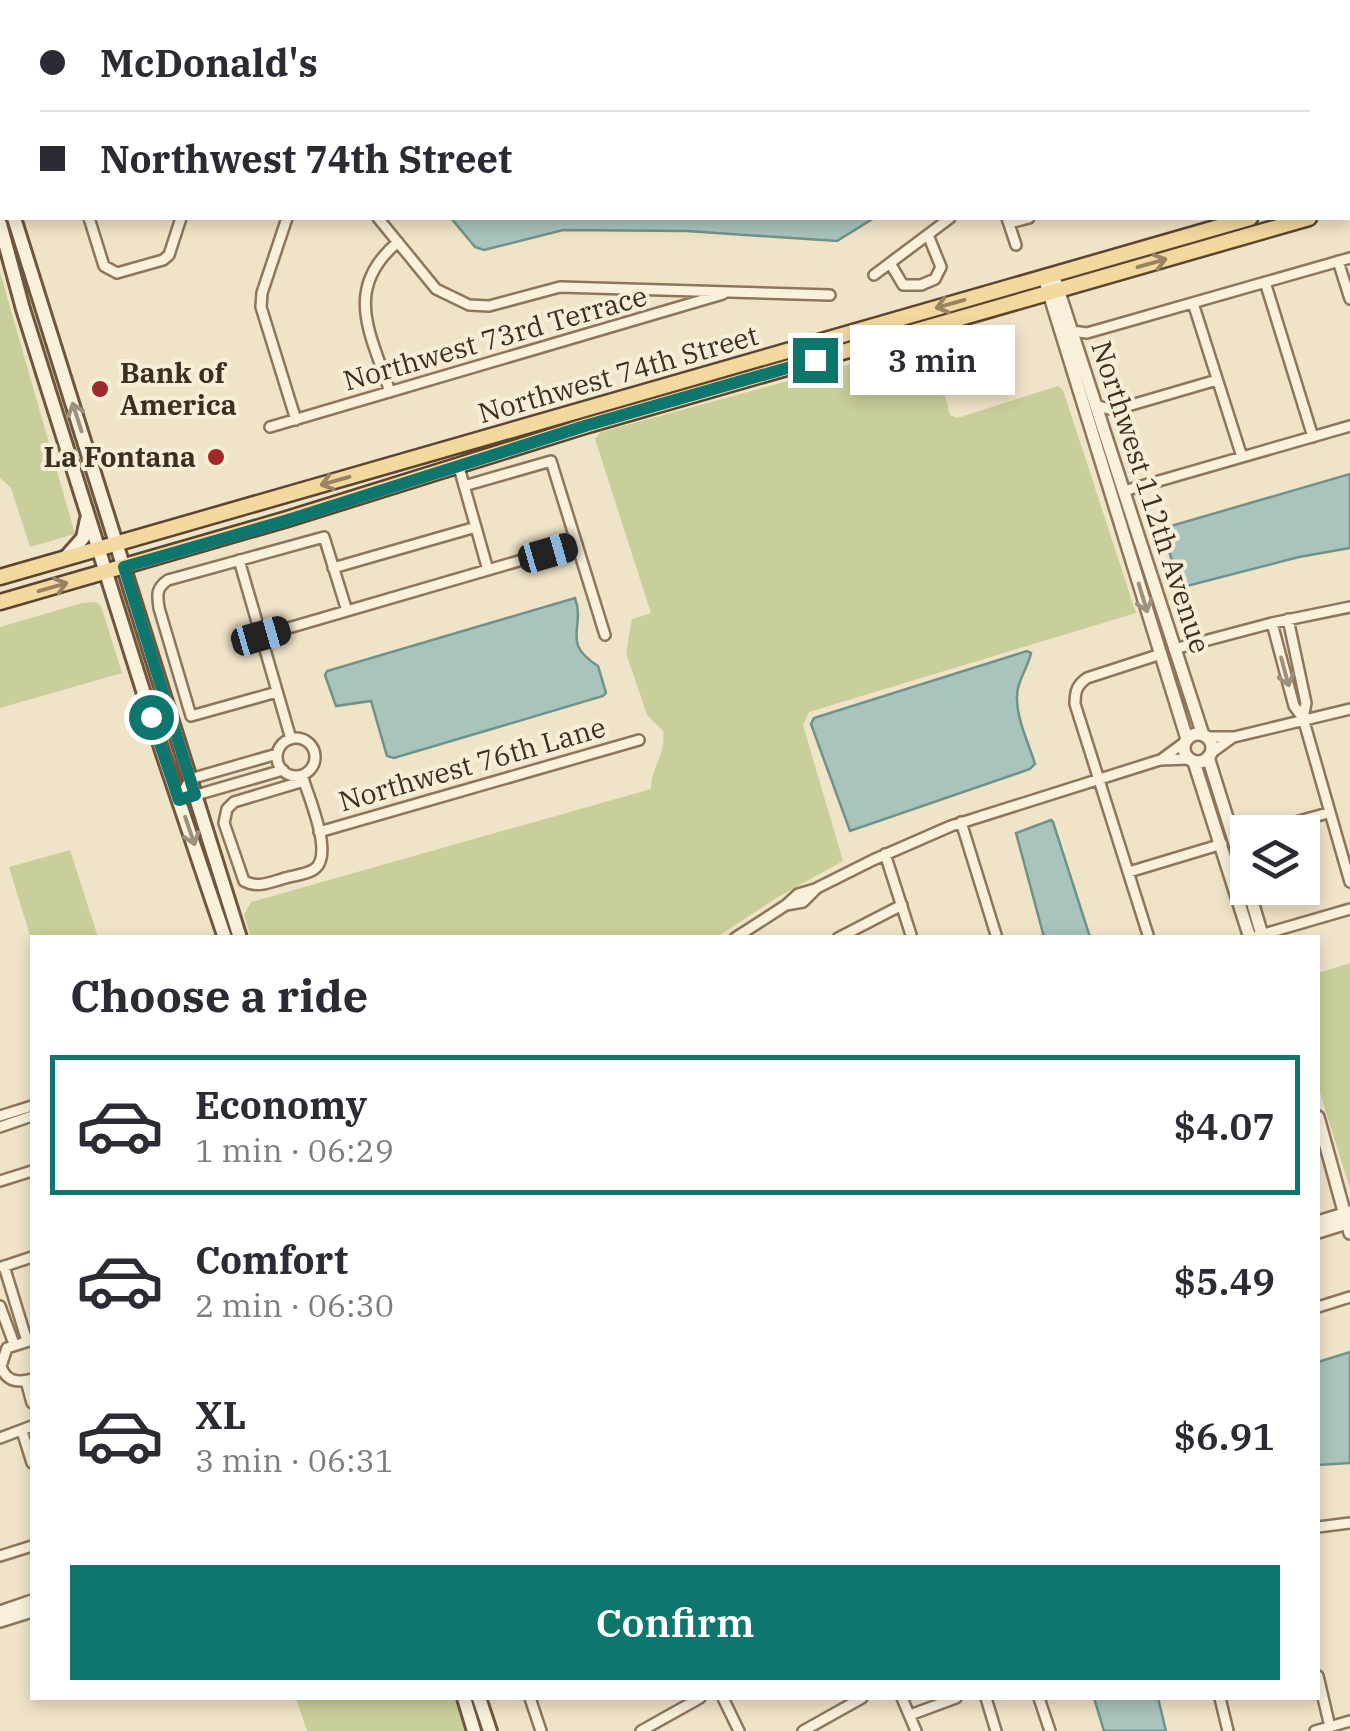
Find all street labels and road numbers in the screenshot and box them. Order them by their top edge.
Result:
street label: Northwest 73rd Terrace [339,276,651,399]
street label: Northwest 74th Street [474,316,762,431]
street label: Northwest 112th Avenue [1083,336,1219,658]
street label: Northwest 76th Lane [334,708,610,819]

